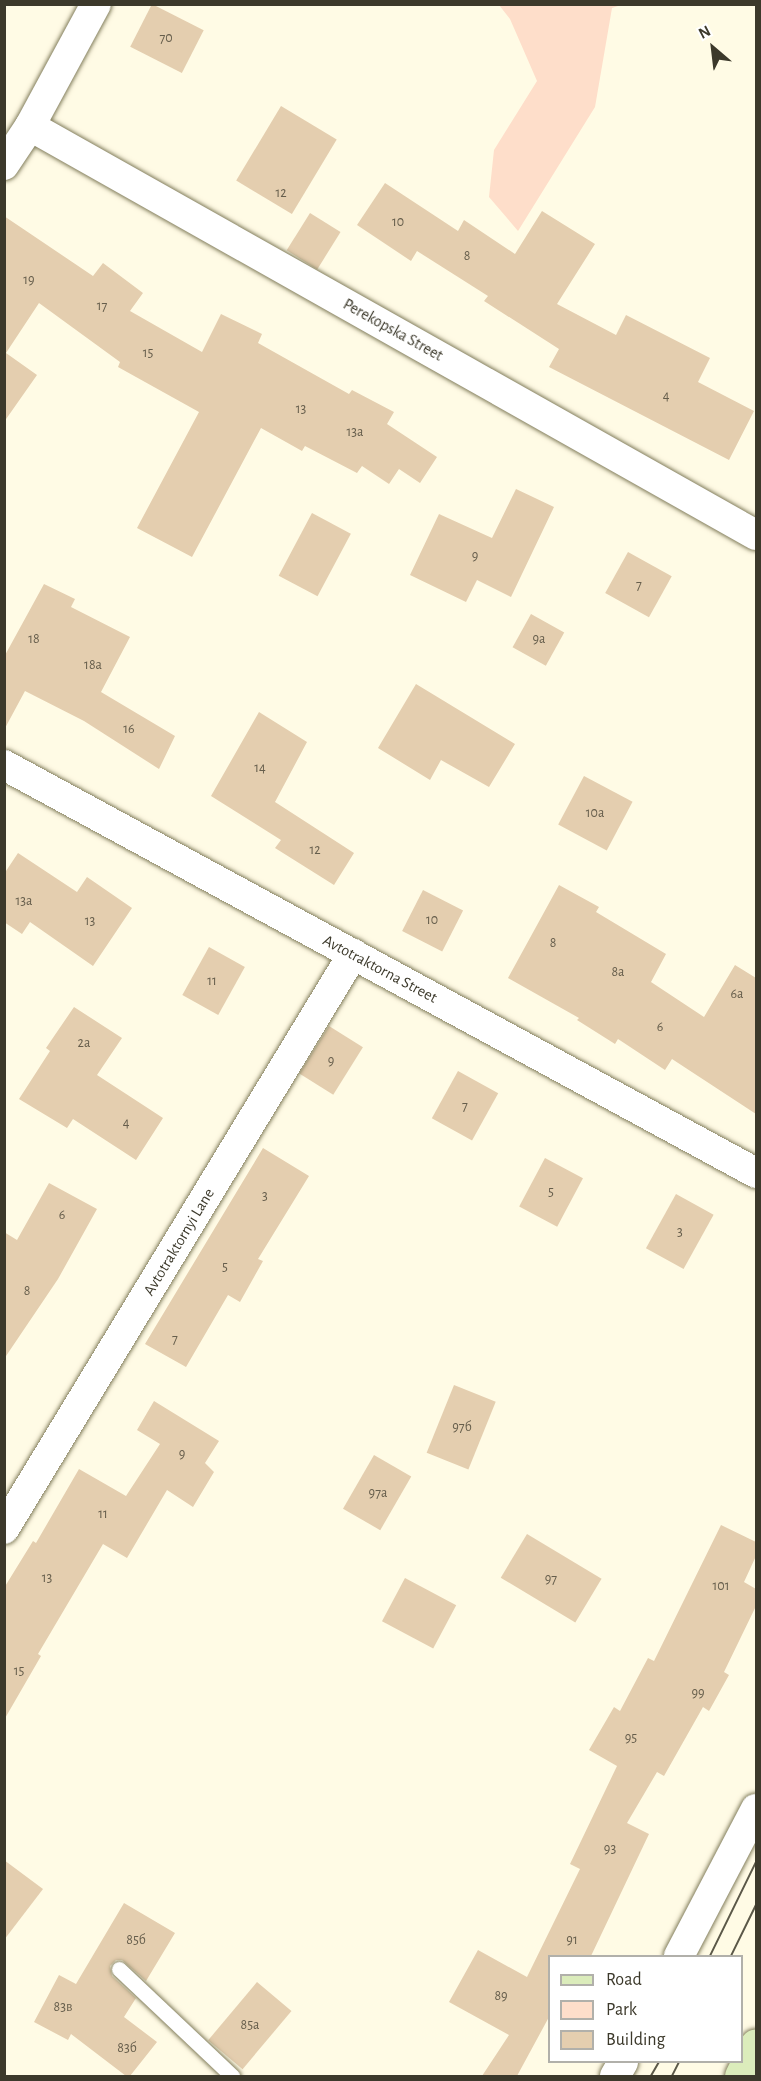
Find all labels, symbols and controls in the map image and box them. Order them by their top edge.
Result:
north arrow [683,18,743,78]
text: N [696,22,713,42]
house number: 70 [159,30,173,46]
house number: 12 [275,185,287,201]
house number: 10 [392,214,404,230]
house number: 8 [464,248,470,264]
house number: 19 [23,272,35,288]
street label: Perekopska Street [340,295,446,365]
house number: 17 [97,298,107,314]
house number: 15 [143,345,153,361]
house number: 4 [663,388,669,404]
house number: 13 [296,401,306,417]
house number: 13а [347,424,363,440]
house number: 9 [472,548,478,564]
house number: 7 [636,577,642,593]
house number: 18 [28,631,40,647]
house number: 9а [533,631,545,647]
house number: 18а [84,657,102,673]
house number: 16 [123,721,135,737]
house number: 14 [254,760,266,776]
house number: 10а [586,805,604,821]
house number: 12 [309,842,321,858]
house number: 13а [16,893,32,909]
house number: 10 [426,912,438,928]
house number: 13 [85,913,95,929]
street label: Avtotraktorna Street [319,931,441,1007]
house number: 8 [550,935,556,951]
house number: 8а [611,964,625,980]
house number: 11 [207,973,217,989]
house number: 6а [731,986,743,1002]
house number: 6 [657,1019,663,1035]
house number: 2а [78,1035,90,1051]
house number: 9 [328,1053,334,1069]
house number: 7 [462,1098,468,1114]
house number: 4 [123,1115,129,1131]
house number: 5 [548,1184,554,1200]
street label: Avtotraktornyi Lane [139,1185,219,1299]
house number: 3 [262,1188,268,1204]
house number: 6 [59,1207,65,1223]
house number: 3 [677,1224,683,1240]
house number: 5 [222,1259,228,1275]
house number: 8 [24,1283,30,1299]
house number: 7 [172,1331,178,1347]
house number: 97б [452,1419,472,1435]
house number: 9 [179,1446,185,1462]
house number: 97а [369,1485,387,1501]
house number: 11 [98,1506,108,1522]
house number: 13 [42,1570,52,1586]
house number: 97 [545,1571,557,1587]
house number: 101 [712,1578,730,1594]
house number: 15 [14,1663,24,1679]
house number: 99 [691,1685,705,1701]
house number: 95 [625,1730,637,1746]
house number: 93 [604,1841,616,1857]
house number: 85б [126,1932,146,1948]
house number: 91 [566,1932,578,1948]
legend [548,1955,743,2063]
text: Road [606,1971,642,1989]
house number: 89 [494,1988,508,2004]
house number: 83в [54,1999,72,2015]
text: Park [606,2001,637,2019]
house number: 85а [241,2017,259,2033]
text: Building [606,2031,665,2049]
house number: 83б [117,2040,137,2056]

